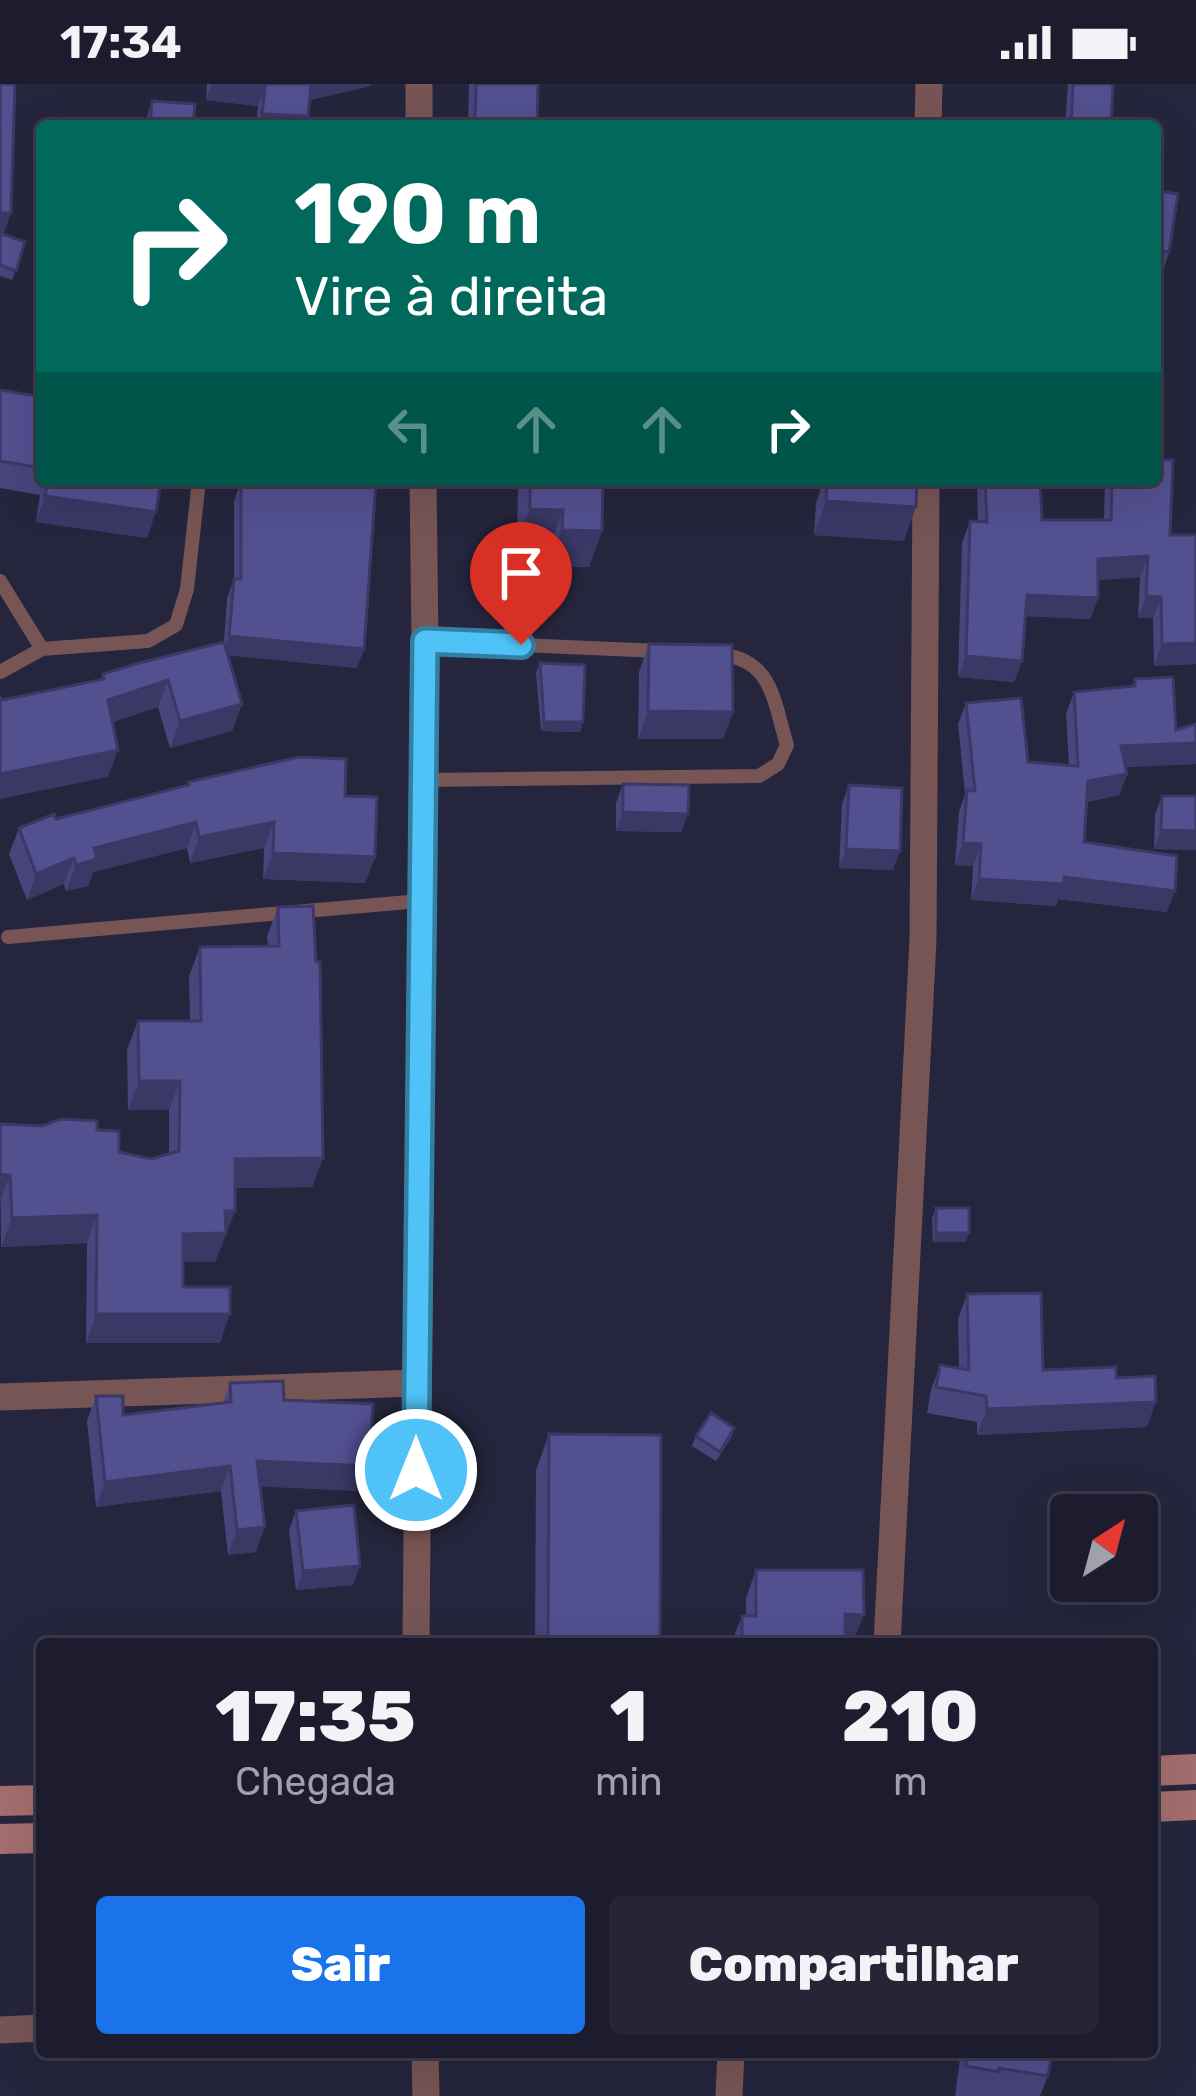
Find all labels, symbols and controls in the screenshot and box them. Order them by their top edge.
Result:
text: 17:34 [60,16,182,69]
text: 190 m [294,164,542,264]
icon: right [96,168,252,324]
text: Vire à direita [294,265,608,329]
icon: left [377,396,443,462]
icon: ahead [503,396,569,462]
icon: ahead [629,396,695,462]
icon: right [755,396,821,462]
pin [470,522,572,645]
icon: arrive [488,540,554,606]
position arrow [353,1407,479,1533]
north arrow [1050,1494,1158,1602]
map controls [1050,1494,1158,1602]
text: 17:35 [215,1674,416,1759]
text: 1 [610,1674,648,1759]
text: 210 [842,1674,979,1759]
text: Chegada [235,1759,396,1805]
text: min [595,1759,663,1805]
text: m [893,1759,928,1805]
button: Sair [96,1896,585,2034]
button: Compartilhar [609,1896,1098,2034]

